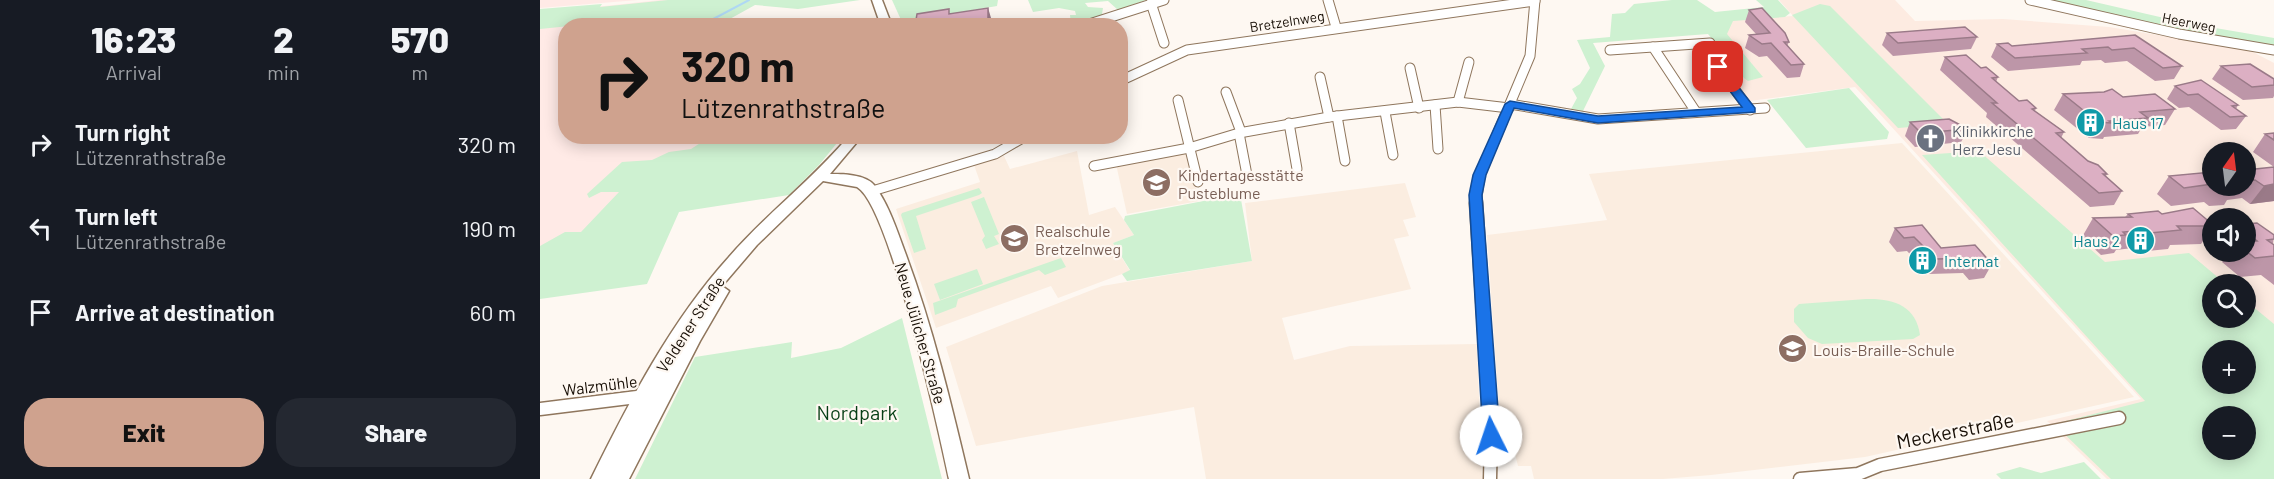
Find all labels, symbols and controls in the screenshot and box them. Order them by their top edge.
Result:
street label: Bretzelnweg [1248,7,1326,35]
street label: Heerweg [2161,8,2217,36]
text: 16:23 [91,17,176,60]
text: 2 [273,17,294,60]
text: 570 [391,17,449,60]
text: 320 m [681,40,795,90]
pin [1692,41,1743,92]
icon: right [582,42,660,120]
icon: arrive [1701,50,1734,83]
text: Arrival [106,60,162,84]
text: min [267,60,300,84]
text: m [412,60,428,84]
text: Lützenrathstraße [681,91,885,123]
building icon: Haus 17 [2075,106,2107,138]
place label: Haus 17 [2112,113,2164,132]
text: Turn right [75,119,170,145]
place label: Klinikkirche Herz Jesu [1952,121,2033,158]
church icon: Klinikkirche Herz Jesu [1915,123,1947,155]
icon: right [24,128,57,161]
text: 320 m [458,131,516,157]
north arrow [2202,142,2256,196]
map controls [2202,142,2256,460]
text: Lützenrathstraße [75,145,226,169]
place label: Kindertagesstätte Pusteblume [1178,165,1304,202]
school or university icon: Kindertagesstätte Pusteblume [1141,167,1173,199]
text: Turn left [75,203,158,229]
button: sound [2202,208,2256,262]
icon: left [24,212,57,245]
text: 190 m [462,215,516,241]
place label: Realschule Bretzelnweg [1035,221,1121,258]
school or university icon: Realschule Bretzelnweg [998,223,1030,255]
building icon: Haus 2 [2125,224,2157,256]
text: Lützenrathstraße [75,229,226,253]
place label: Haus 2 [2073,231,2120,250]
building icon: Internat [1907,244,1939,276]
place label: Internat [1944,251,1999,270]
street label: Neue Jülicher Straße [892,260,950,406]
street label: Veldener Straße [652,272,728,376]
button: search [2202,274,2256,328]
icon: arrive [24,296,57,329]
text: Arrive at destination [75,299,274,325]
text: 60 m [470,299,516,325]
school or university icon: Louis-Braille-Schule [1776,333,1808,365]
place label: Louis-Braille-Schule [1813,340,1955,359]
button: + [2202,340,2256,394]
street label: Walzmühle [562,371,638,399]
button: Exit [24,398,264,467]
button: Share [276,398,516,467]
park label: Nordpark [816,400,898,424]
position arrow [1459,404,1523,468]
button: − [2202,406,2256,460]
street label: Meckerstraße [1894,407,2016,453]

